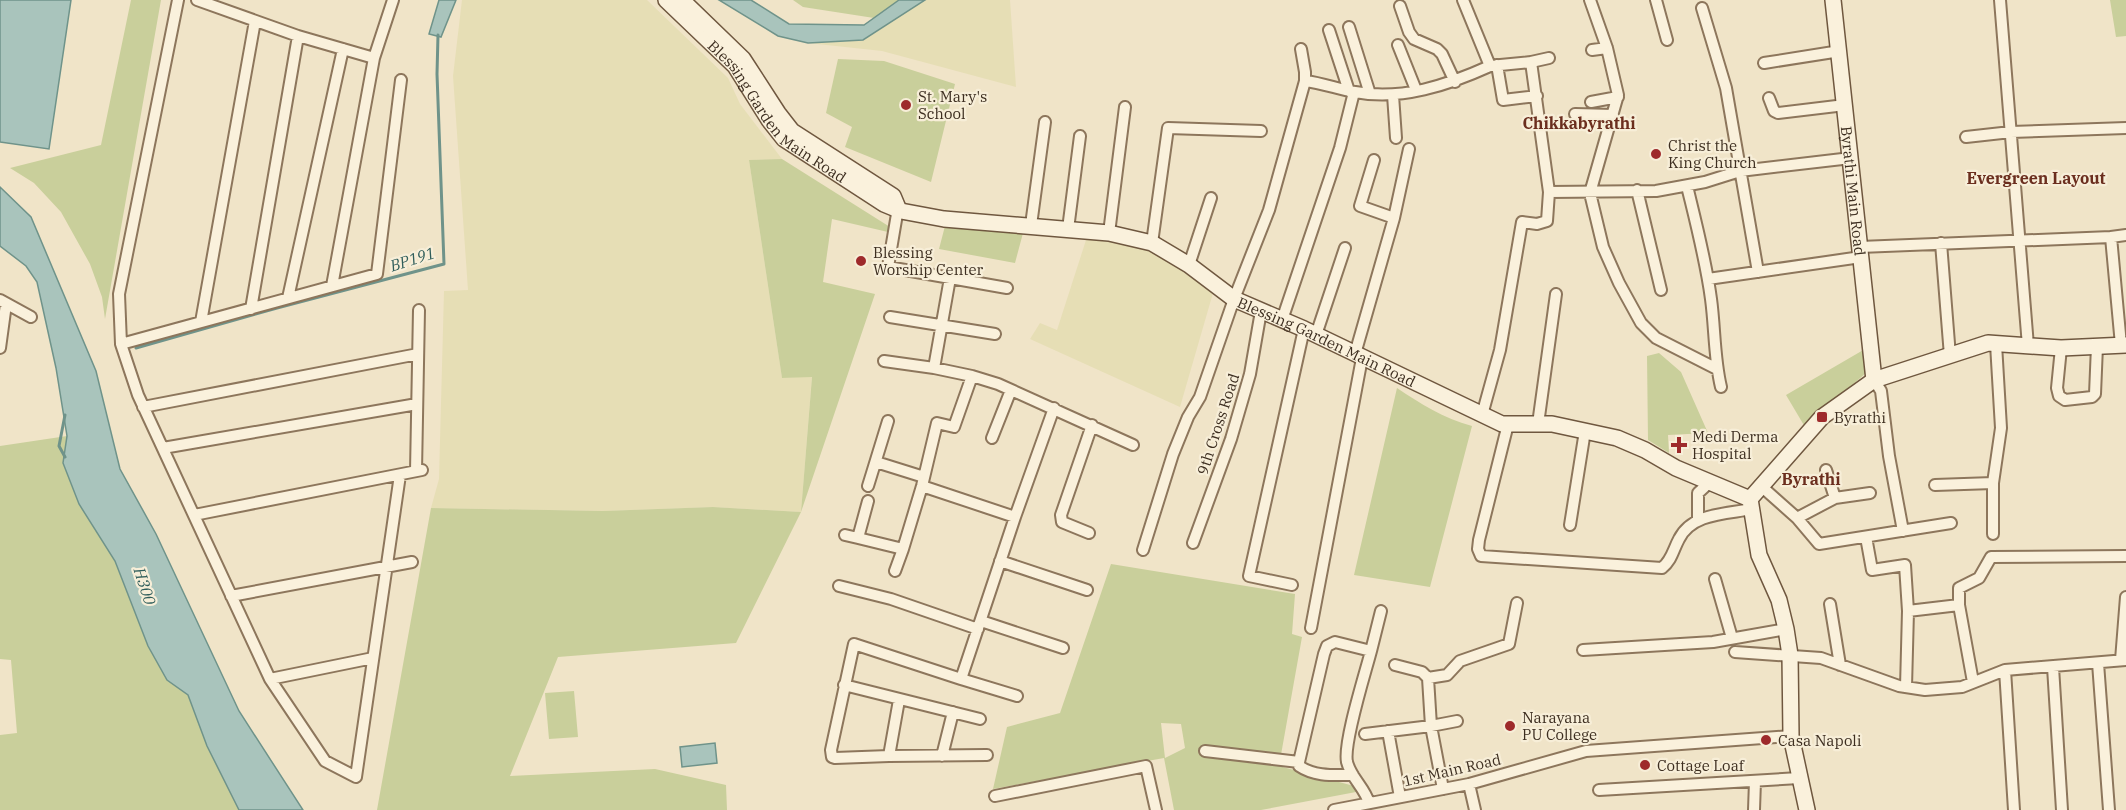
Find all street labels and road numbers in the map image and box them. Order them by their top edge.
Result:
street label: Blessing Garden Main Road [704,36,850,187]
street label: Byrathi Main Road [1837,125,1870,257]
street label: Blessing Garden Main Road [1235,292,1419,391]
street label: 9th Cross Road [1193,371,1243,477]
street label: 1st Main Road [1401,750,1503,790]

